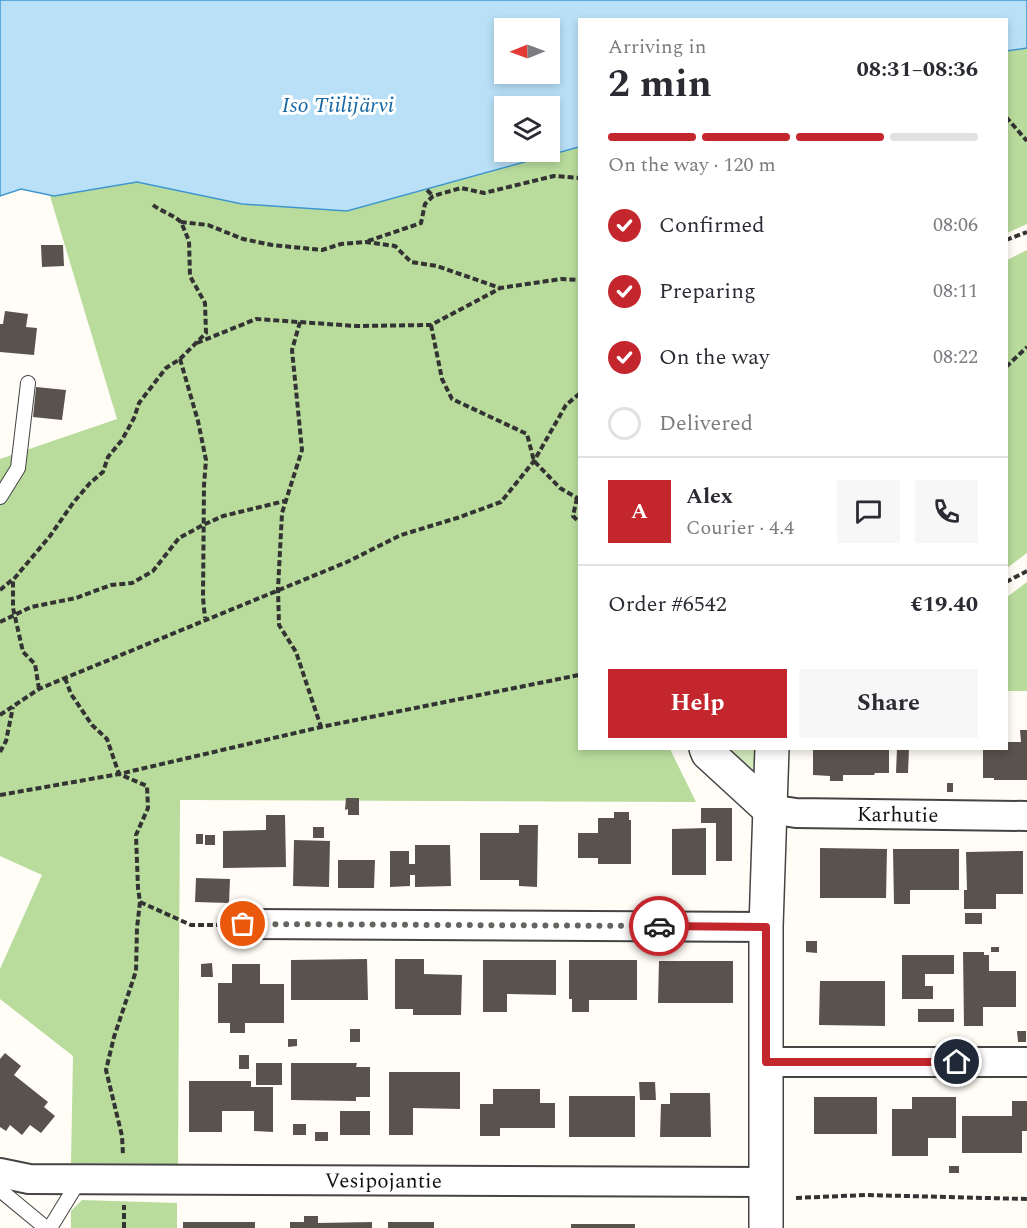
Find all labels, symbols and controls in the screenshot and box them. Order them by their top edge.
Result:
north arrow [494,18,560,84]
map controls [494,18,560,162]
text: Arriving in [608,32,706,62]
text: 08:31–08:36 [856,53,978,86]
text: 2 min [608,55,712,114]
water label: Iso Tiilijärvi [282,89,394,122]
button: layers [494,96,560,162]
text: On the way · 120 m [608,150,776,180]
icon: check [608,209,641,242]
text: Confirmed [659,209,765,242]
text: 08:06 [933,210,978,240]
icon: check [608,275,641,308]
text: Preparing [659,275,756,308]
text: 08:11 [933,276,978,306]
icon: check [608,341,641,374]
text: On the way [659,341,770,374]
text: 08:22 [933,342,978,372]
text: Delivered [659,407,753,440]
text: Alex [686,480,733,513]
button: chat [837,480,900,543]
button: phone [915,480,978,543]
text: A [631,495,648,528]
text: Courier · 4.4 [686,513,794,543]
text: Order #6542 [608,588,727,621]
text: €19.40 [910,588,978,621]
button: Help [608,669,787,738]
button: Share [799,669,978,738]
street label: Karhutie [857,799,939,832]
courier [629,896,689,956]
pin [217,898,268,949]
icon: bag [226,907,259,940]
icon: car [643,910,676,943]
pin [931,1036,982,1087]
icon: home [940,1045,973,1078]
street label: Vesipojantie [325,1165,442,1198]

